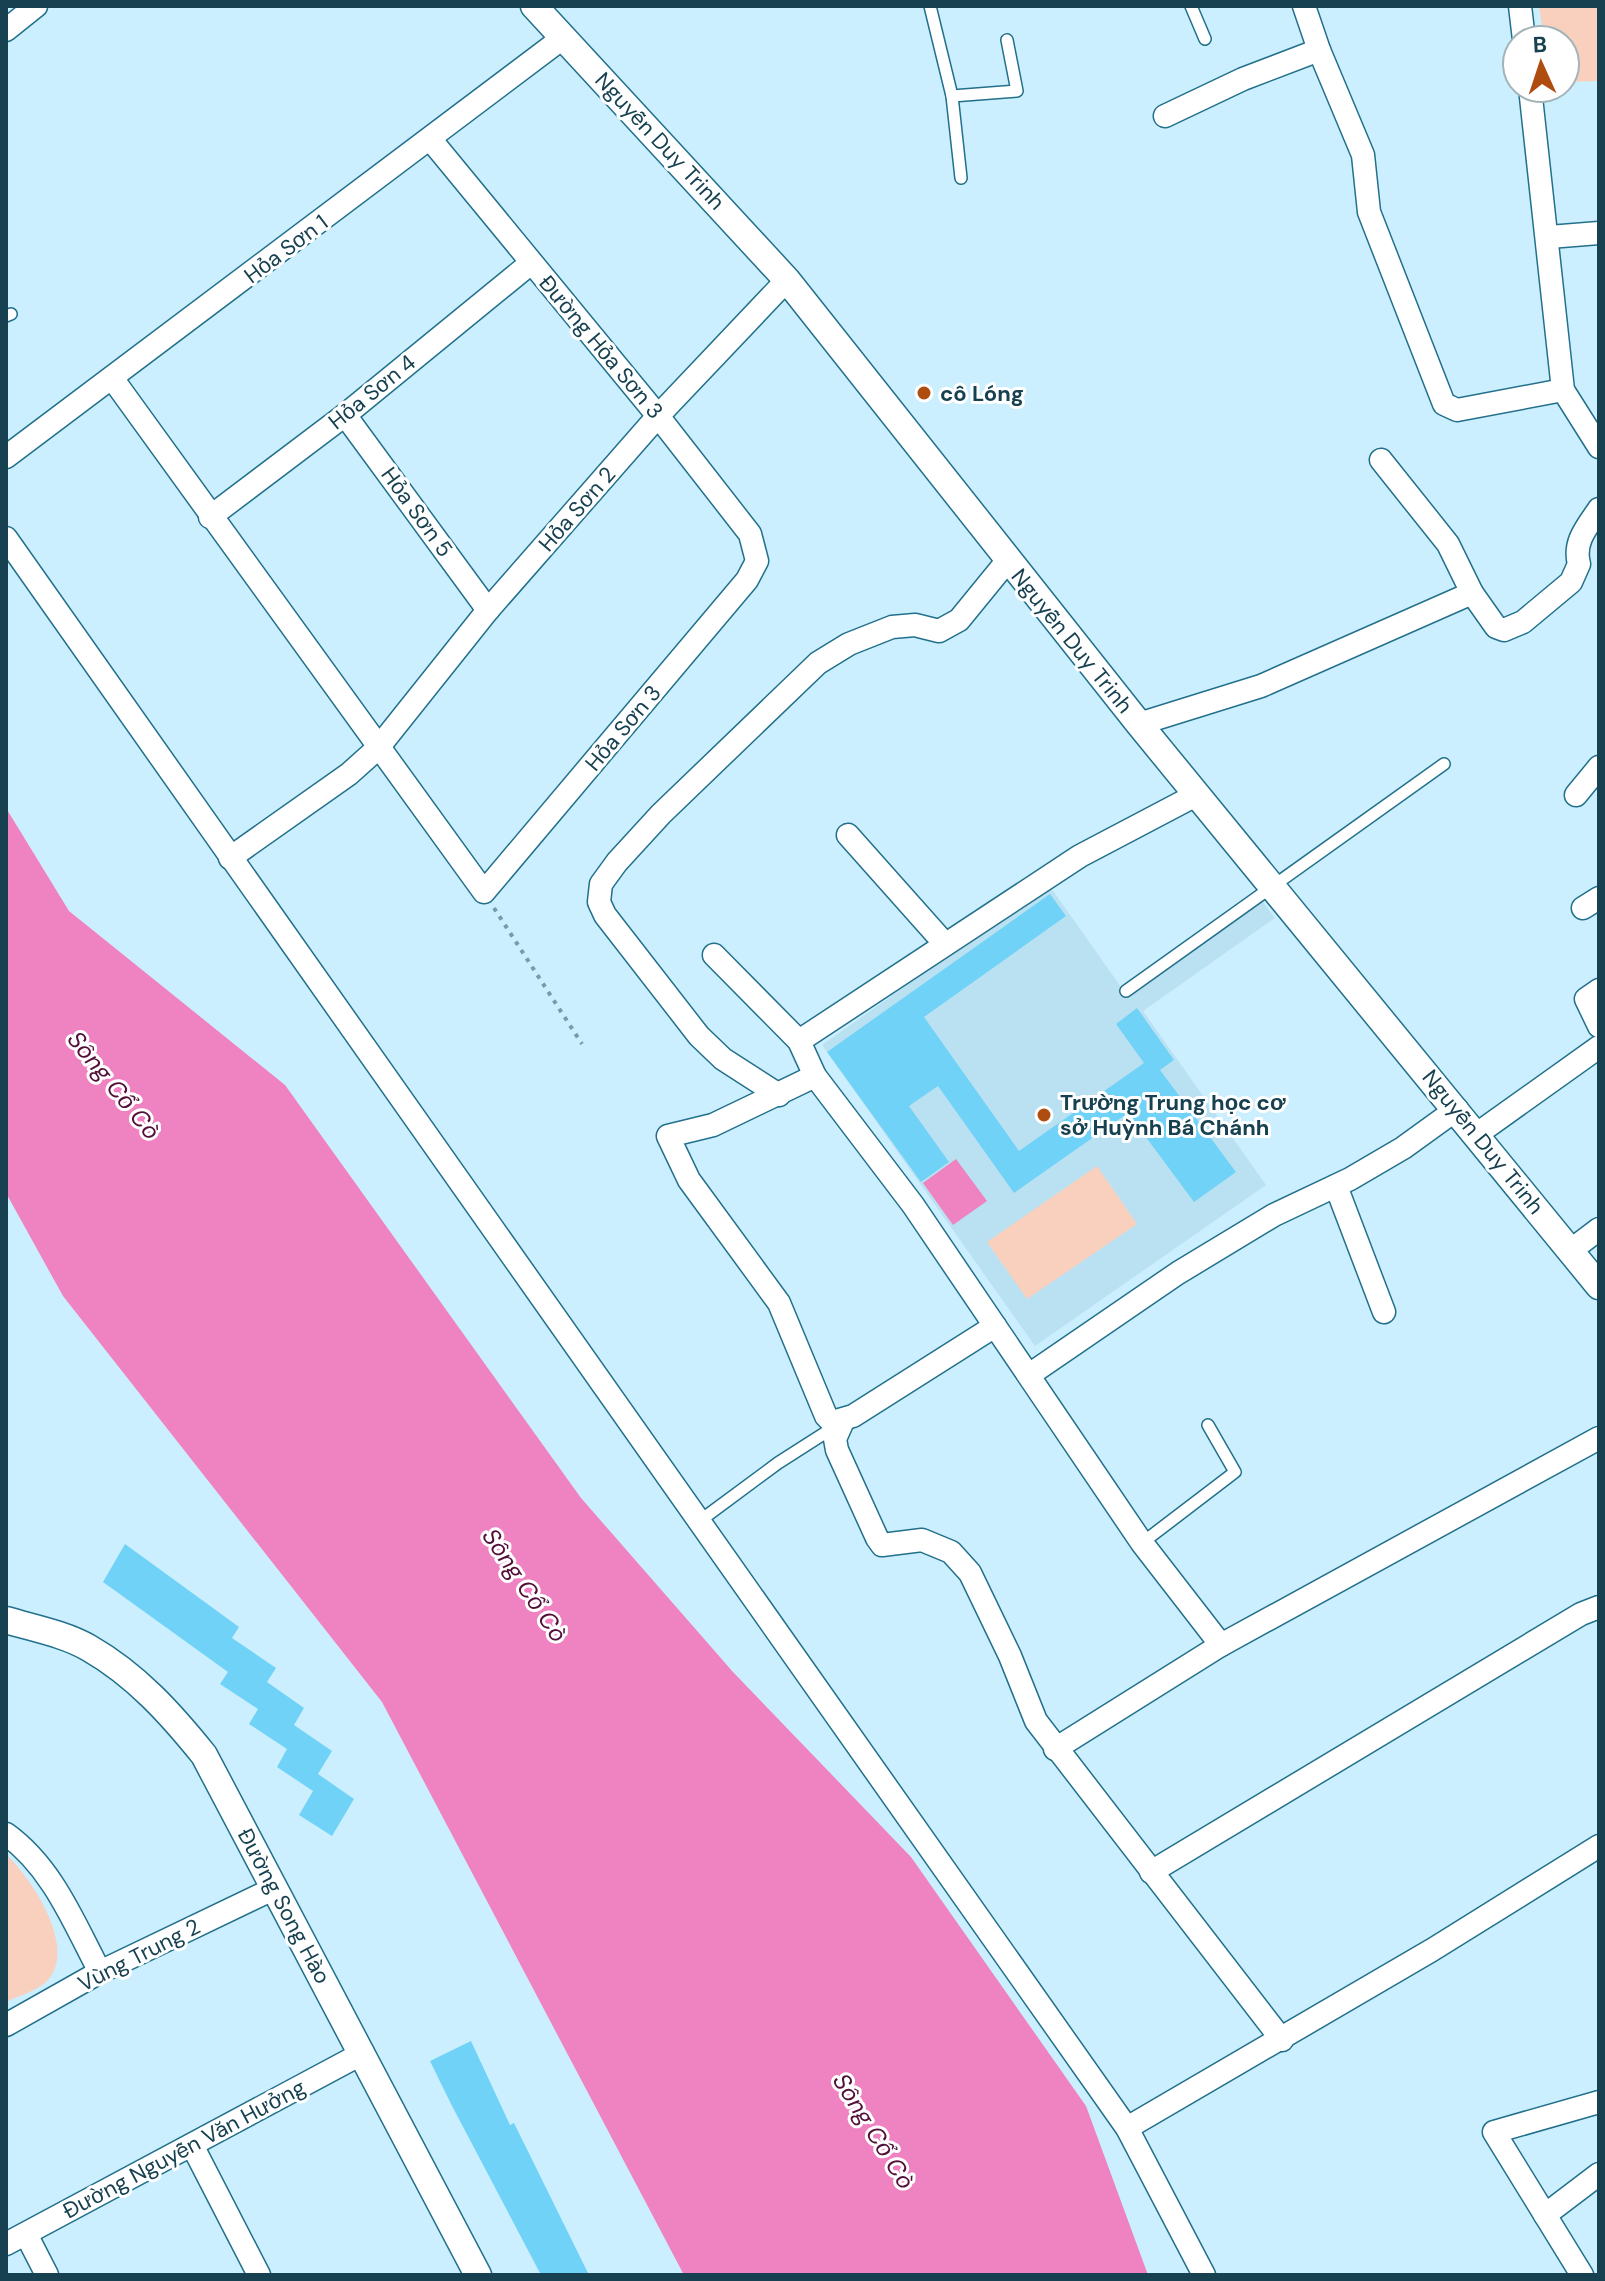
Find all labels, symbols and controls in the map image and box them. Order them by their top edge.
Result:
north arrow [1501,24,1581,104]
text: B [1532,30,1548,59]
street label: Nguyễn Duy Trinh [589,66,731,216]
street label: Hỏa Sơn 1 [238,208,334,290]
street label: Đường Hỏa Sơn 3 [532,269,670,425]
street label: Hỏa Sơn 4 [322,348,422,436]
place label: cô Lóng [940,379,1024,408]
marker: cô Lóng [915,384,933,402]
street label: Hỏa Sơn 2 [532,460,622,558]
street label: Hỏa Sơn 5 [375,461,459,563]
street label: Nguyễn Duy Trinh [1005,563,1139,719]
street label: Hỏa Sơn 3 [579,679,667,777]
water label: Sông Cổ Cò [61,1024,167,1146]
street label: Nguyễn Duy Trinh [1416,1064,1550,1220]
place label: Trường Trung học cơ sở Huỳnh Bá Chánh [1060,1088,1286,1142]
marker: Trường Trung học cơ sở Huỳnh Bá Chánh [1035,1106,1053,1124]
water label: Sông Cổ Cò [476,1522,574,1648]
street label: Đường Song Hào [231,1823,337,1989]
street label: Vùng Trung 2 [73,1912,205,1998]
water label: Sông Cổ Cò [826,2067,922,2195]
street label: Đường Nguyễn Văn Hưởng [58,2073,310,2225]

